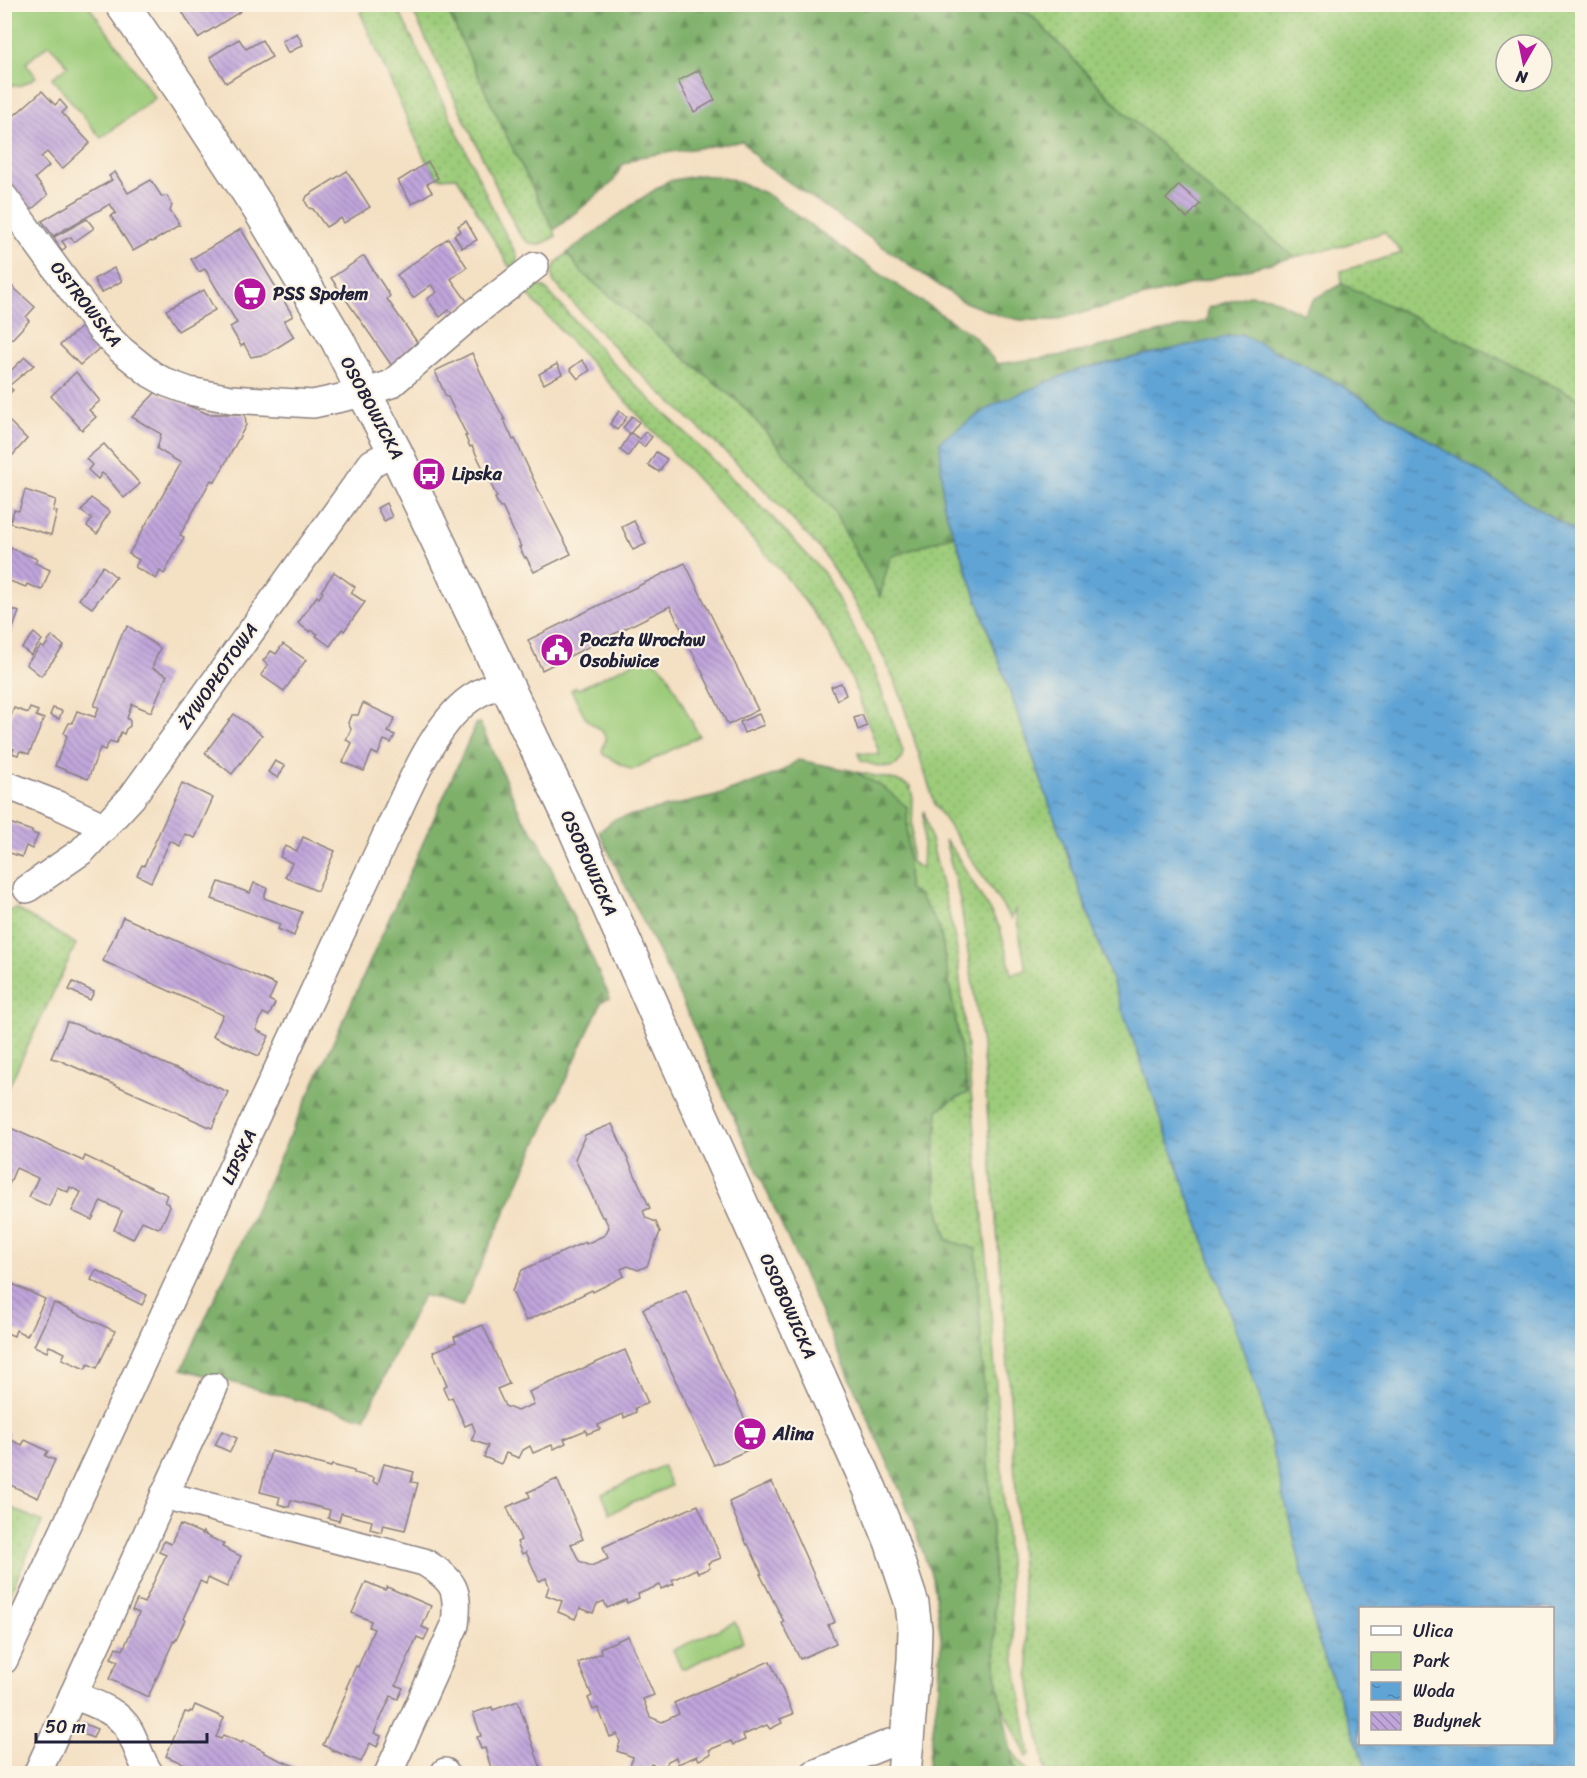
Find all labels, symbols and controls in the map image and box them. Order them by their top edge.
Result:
north arrow [1494,33,1554,93]
text: N [1513,62,1530,93]
street label: OSTROWSKA [42,254,130,354]
supermarket icon: PSS Społem [232,276,268,312]
place label: PSS Społem [273,278,369,310]
street label: OSOBOWICKA [331,350,413,466]
bus stop icon: Lipska [411,456,447,492]
place label: Lipska [452,458,503,490]
street label: ŻYWOPŁOTOWA [169,616,267,736]
place label: Poczta Wrocław Osobiwice [580,624,706,677]
public building icon: Poczta Wrocław Osobiwice [539,632,575,668]
street label: OSOBOWICKA [551,805,627,921]
street label: LIPSKA [212,1124,266,1190]
street label: OSOBOWICKA [750,1248,826,1364]
supermarket icon: Alina [732,1416,768,1452]
place label: Alina [772,1418,815,1450]
legend [1359,1607,1554,1745]
text: Ulica [1413,1615,1454,1647]
text: Park [1413,1645,1450,1677]
text: Woda [1413,1675,1456,1707]
text: Budynek [1413,1705,1482,1737]
scale bar [36,1706,207,1744]
text: 50 m [45,1711,86,1743]

